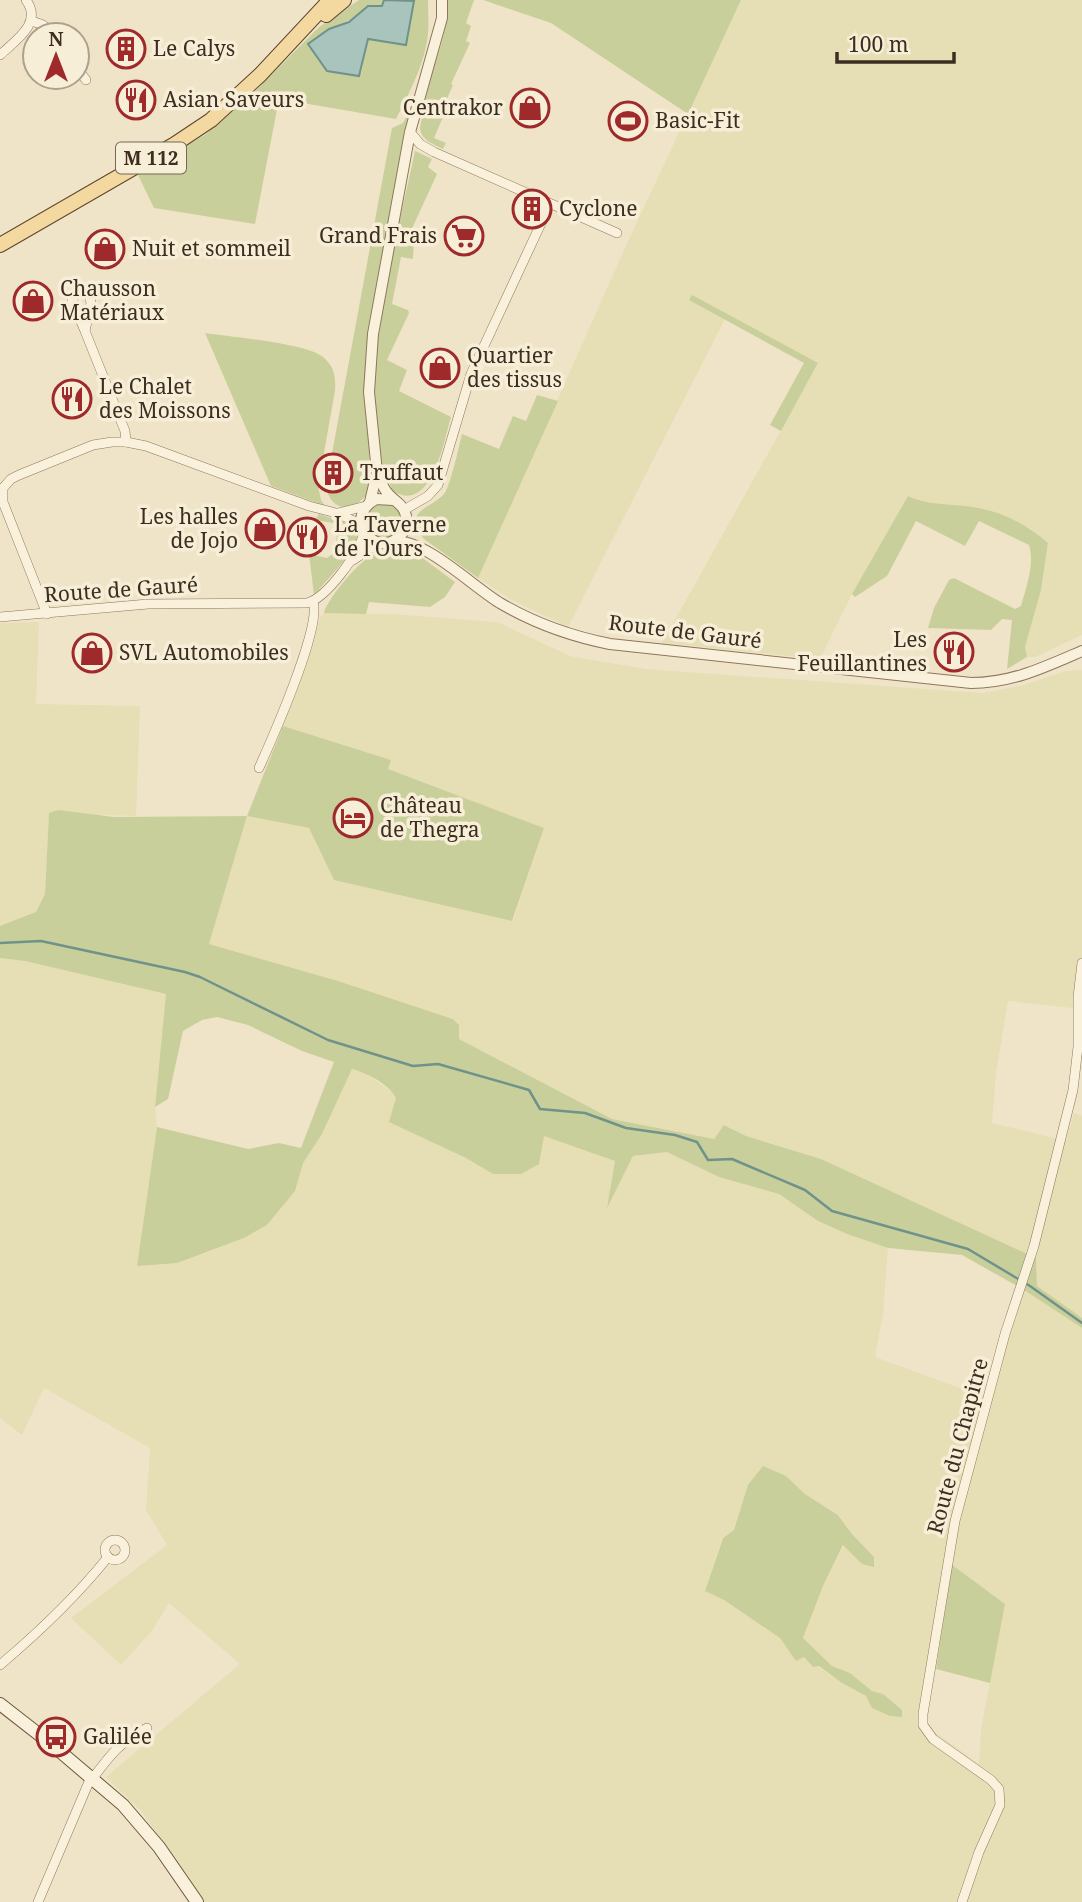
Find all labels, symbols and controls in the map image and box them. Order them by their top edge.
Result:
north arrow [21,21,91,91]
scale bar [837,21,954,65]
text: N [49,26,64,52]
building icon: Le Calys [105,28,147,70]
text: 100 m [848,30,909,58]
place label: Le Calys [153,34,235,62]
restaurant icon: Asian Saveurs [115,79,157,121]
place label: Asian Saveurs [163,85,304,113]
shop icon: Centrakor [509,87,551,129]
place label: Centrakor [403,93,503,121]
sports icon: Basic-Fit [607,100,649,142]
place label: Basic-Fit [655,106,740,134]
road number: M 112 [116,142,186,174]
building icon: Cyclone [511,188,553,230]
place label: Cyclone [559,194,638,222]
supermarket icon: Grand Frais [443,215,485,257]
place label: Grand Frais [319,221,437,249]
shop icon: Nuit et sommeil [84,228,126,270]
place label: Nuit et sommeil [132,234,291,262]
place label: Chausson Matériaux [60,274,165,326]
shop icon: Chausson Matériaux [12,280,54,322]
place label: Quartier des tissus [467,341,562,393]
shop icon: Quartier des tissus [419,347,461,389]
place label: Le Chalet des Moissons [99,372,231,424]
restaurant icon: Le Chalet des Moissons [51,378,93,420]
building icon: Truffaut [312,452,354,494]
place label: Truffaut [360,458,444,486]
place label: Les halles de Jojo [140,502,238,554]
shop icon: Les halles de Jojo [244,508,286,550]
place label: La Taverne de l'Ours [334,510,447,562]
restaurant icon: La Taverne de l'Ours [286,516,328,558]
street label: Route de Gauré [43,570,199,608]
street label: Route de Gauré [607,608,763,654]
place label: Les Feuillantines [797,625,927,677]
restaurant icon: Les Feuillantines [933,631,975,673]
shop icon: SVL Automobiles [71,632,113,674]
place label: SVL Automobiles [119,638,289,666]
place label: Château de Thegra [380,791,480,843]
hotel icon: Château de Thegra [332,797,374,839]
street label: Route du Chapitre [920,1355,994,1537]
bus stop icon: Galilée [35,1716,77,1758]
place label: Galilée [83,1722,152,1750]

